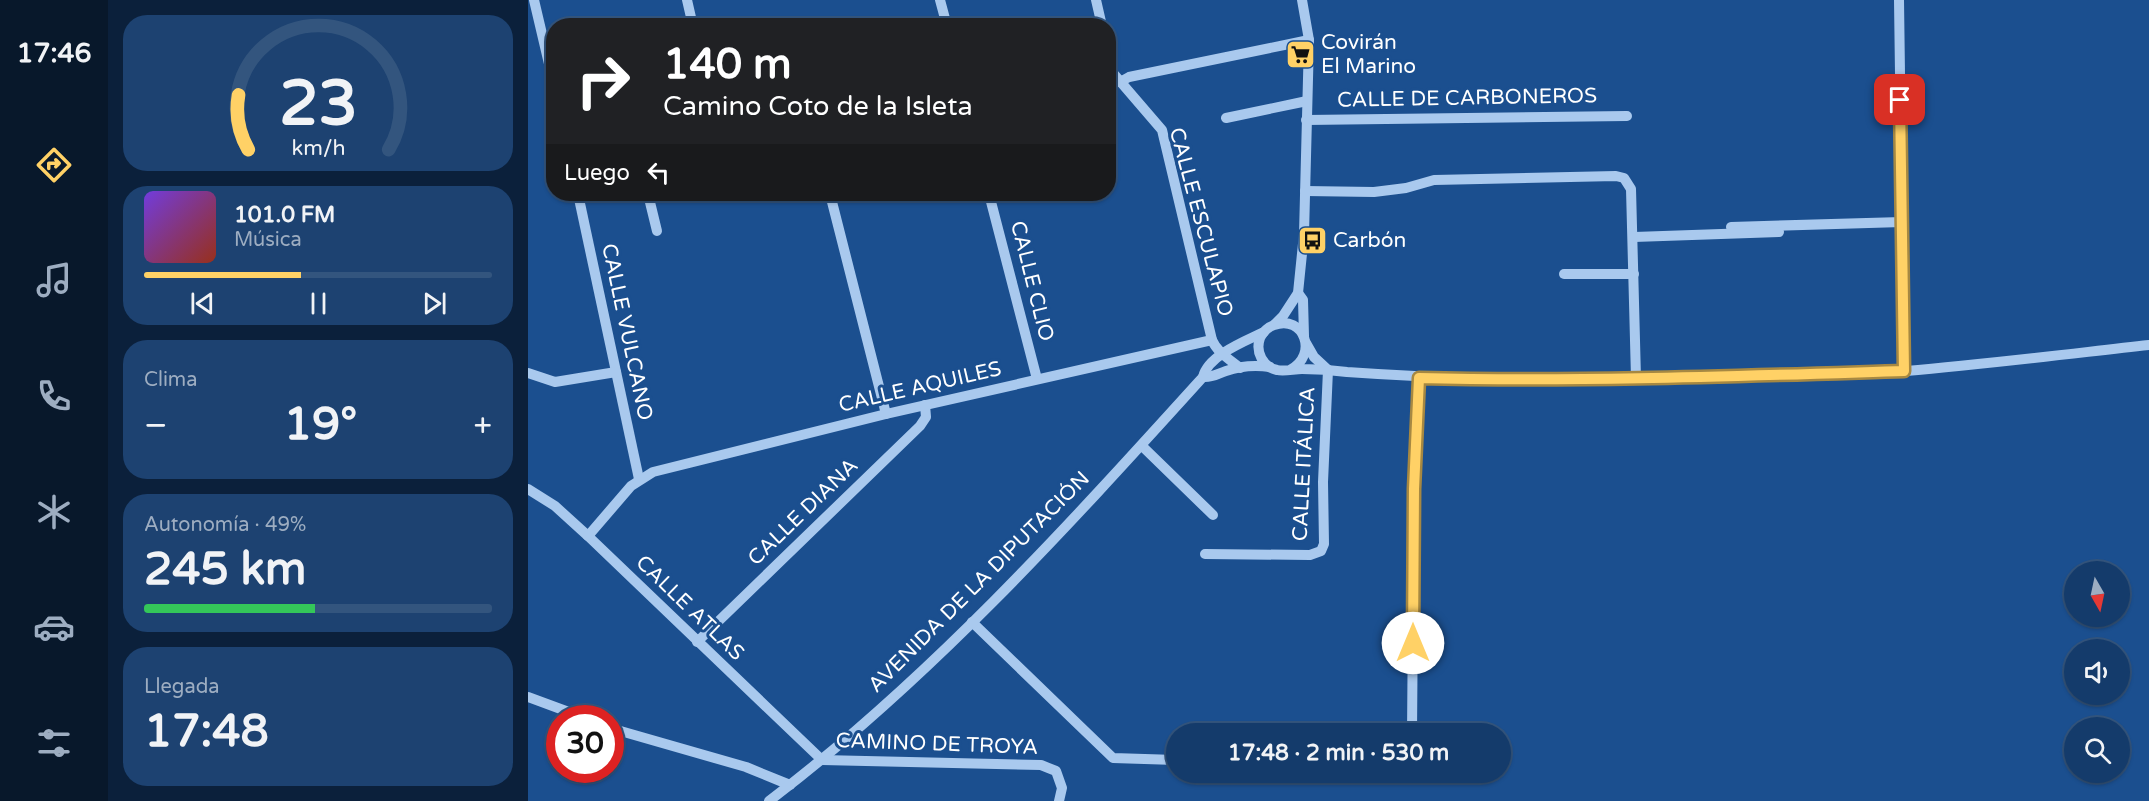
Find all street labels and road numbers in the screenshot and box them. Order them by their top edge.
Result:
street label: CALLE DE CARBONEROS [1337,83,1597,113]
street label: CALLE ESCULAPIO [1164,125,1238,319]
street label: CALLE CLIO [1005,218,1059,344]
street label: CALLE VULCANO [596,241,658,423]
street label: CALLE AQUILES [836,356,1004,418]
street label: CALLE ITÁLICA [1287,386,1321,542]
street label: CALLE DIANA [743,453,863,571]
street label: AVENIDA DE LA DIPUTACIÓN [863,466,1095,698]
street label: CALLE ATLAS [631,550,749,666]
street label: CAMINO DE TROYA [835,728,1039,760]

